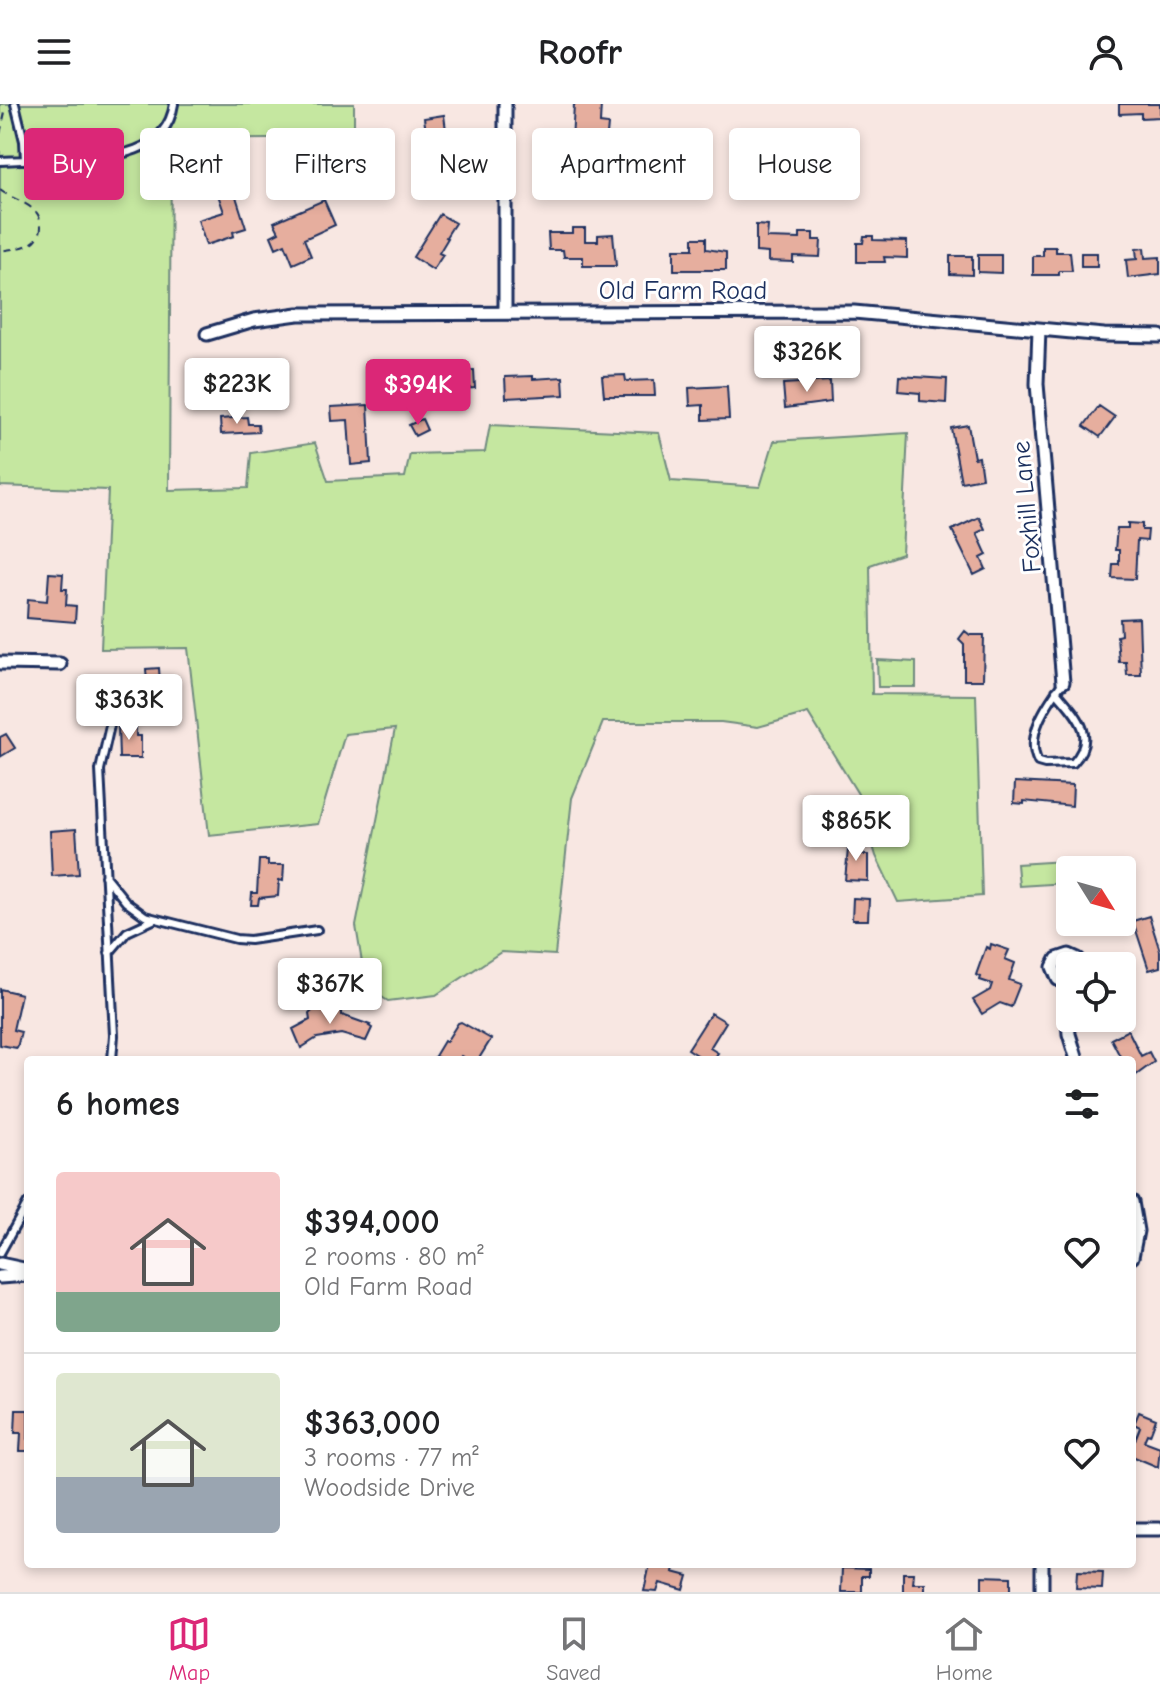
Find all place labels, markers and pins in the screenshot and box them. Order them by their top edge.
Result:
pin: $326K [751,326,863,394]
pin: $223K [181,358,293,426]
pin: $394K [362,359,474,427]
pin: $363K [73,674,185,742]
pin: $865K [800,795,912,863]
pin: $367K [274,958,386,1026]

